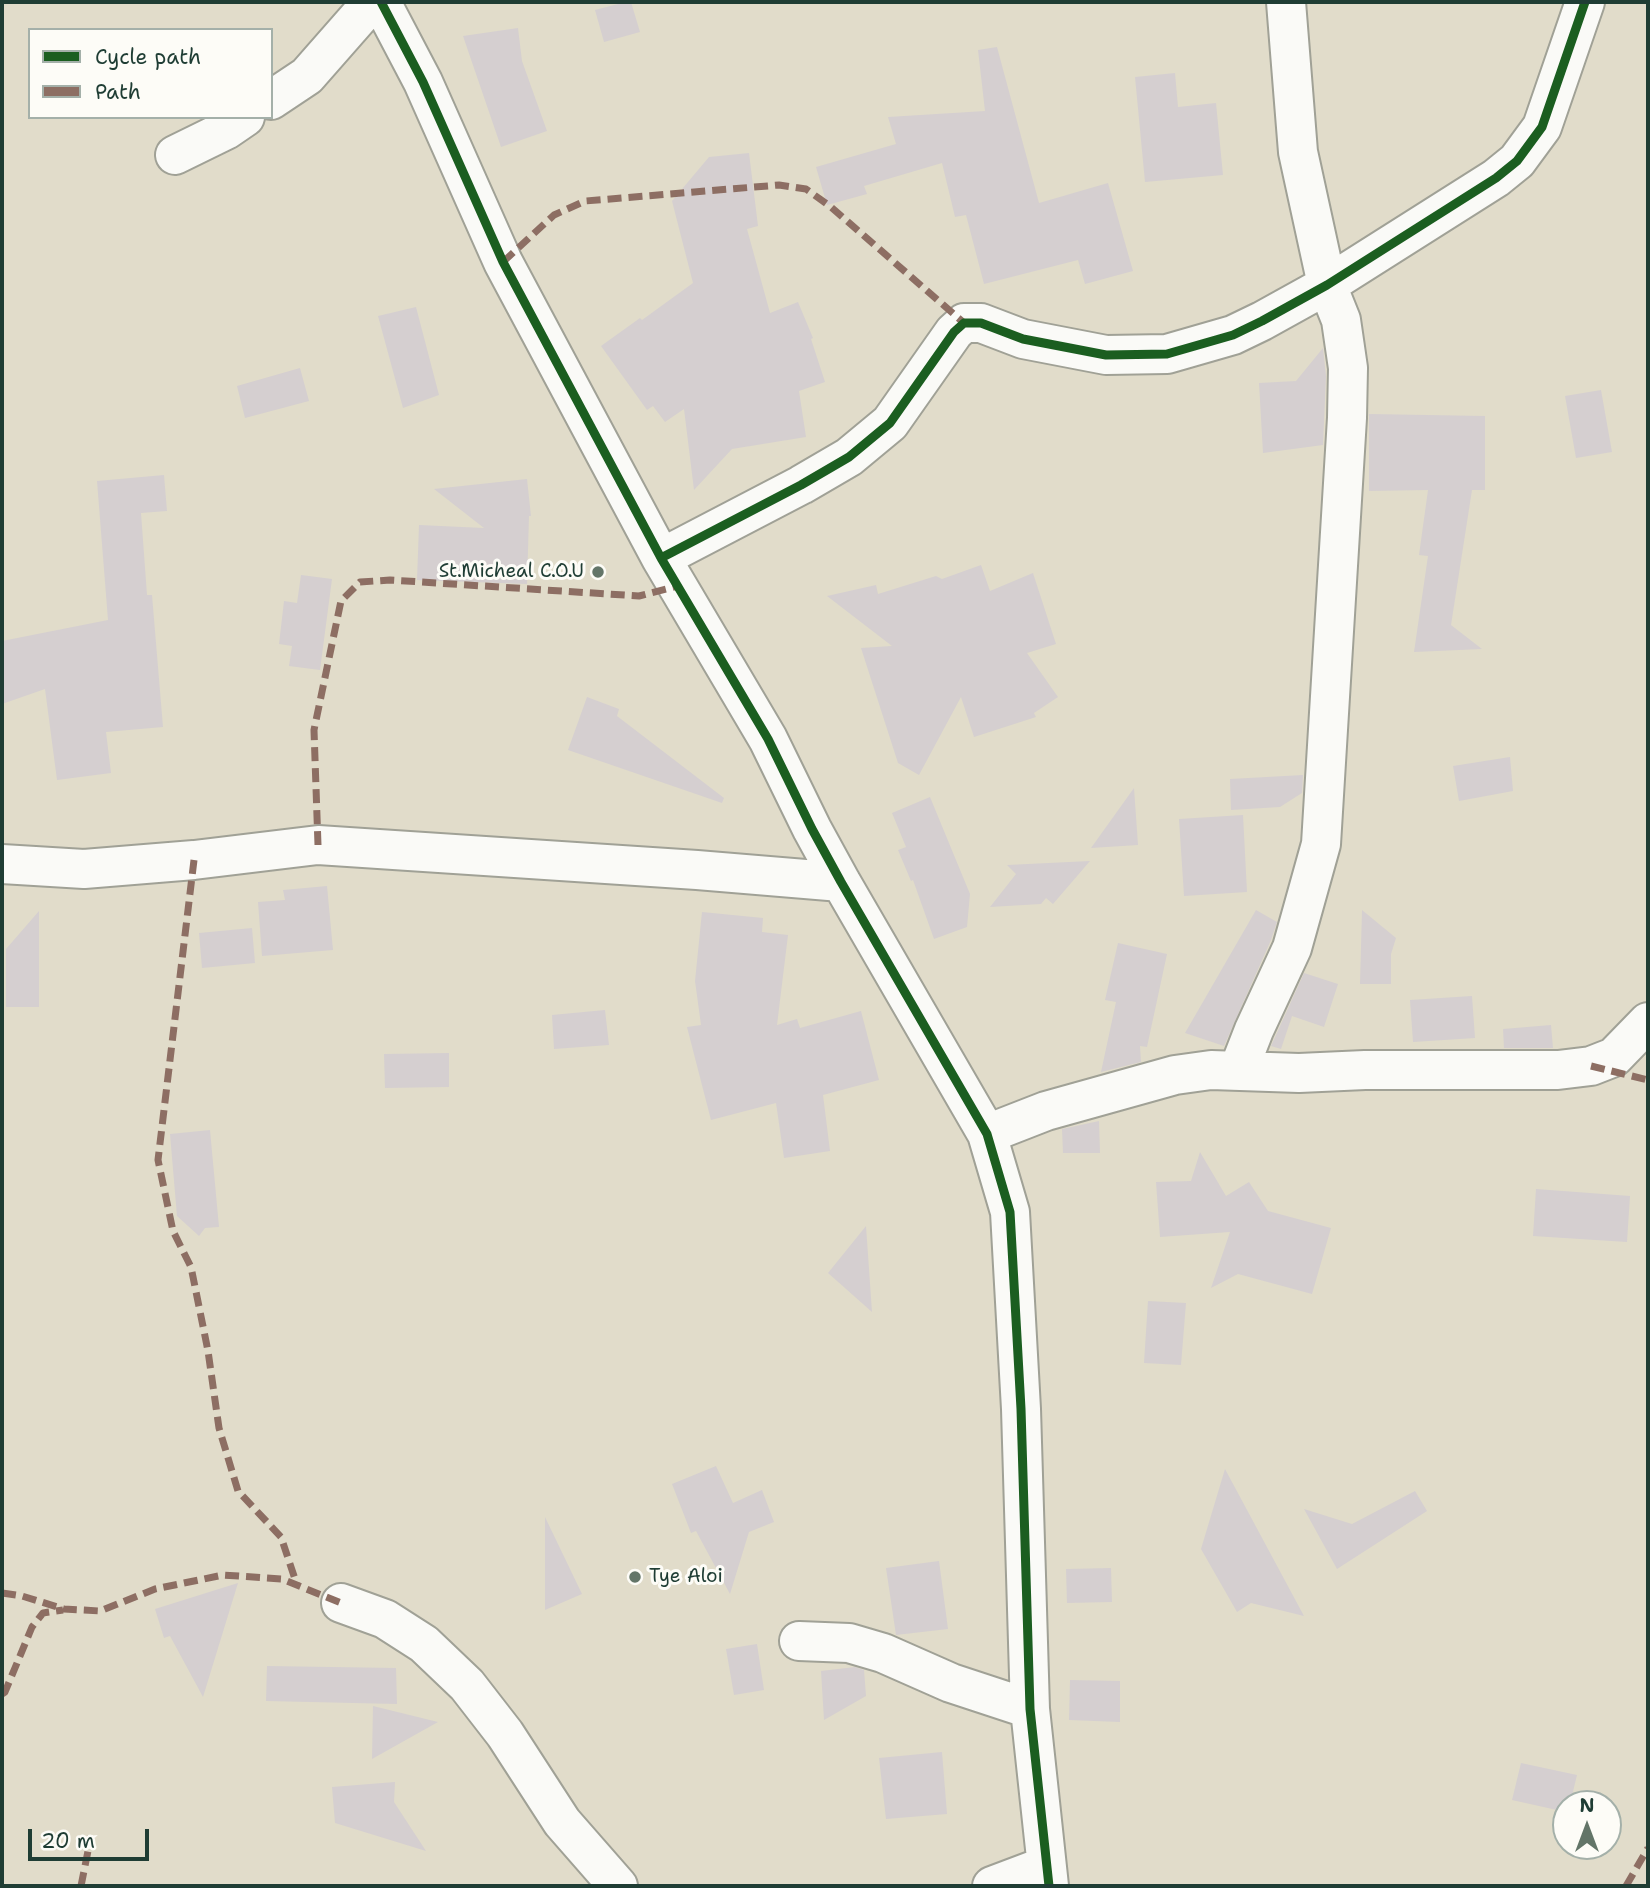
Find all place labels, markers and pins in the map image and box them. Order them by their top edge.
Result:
place label: St.Micheal C.O.U [439,561,584,583]
marker: St.Micheal C.O.U [590,564,606,580]
place label: Tye Aloi [649,1566,723,1588]
marker: Tye Aloi [627,1569,643,1585]

